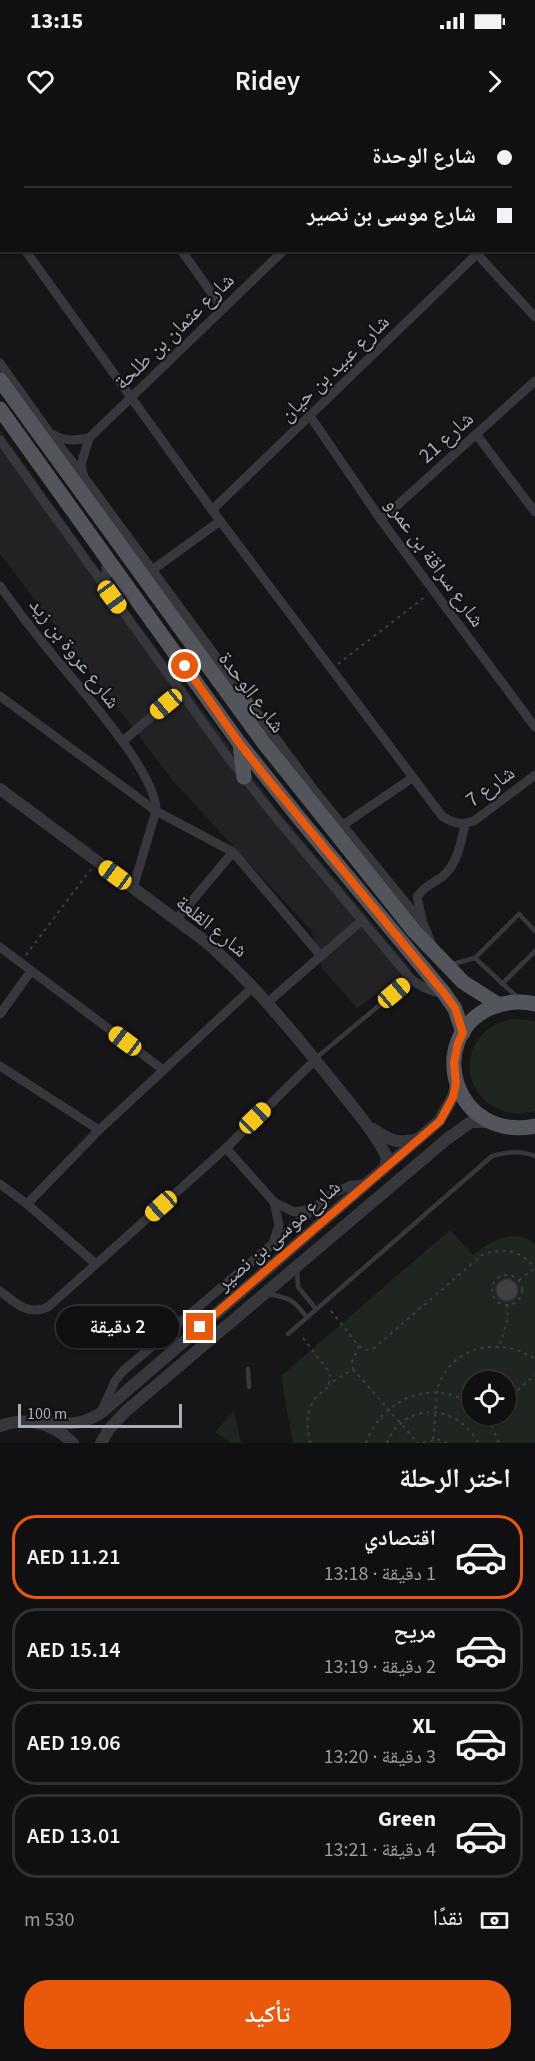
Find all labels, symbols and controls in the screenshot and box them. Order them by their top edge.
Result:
text: 13:15 [30,5,83,37]
text: Ridey [235,62,300,101]
icon: heart [24,65,57,98]
icon: forward [478,65,511,98]
text: شارع الوحدة [372,140,476,172]
text: شارع موسى بن نصير [307,198,476,230]
street label: شارع عثمان بن طلحة [107,265,241,397]
street label: شارع عبيد بن حيان [272,307,396,429]
street label: شارع 21 [412,404,480,470]
street label: شارع سراقة بن عمرو [378,491,492,633]
car [94,577,130,617]
street label: شارع عروة بن زيد [22,591,128,715]
street label: شارع الوحدة [211,645,293,739]
route start [171,652,198,679]
car [146,686,186,722]
street label: شارع 7 [459,758,521,814]
car [95,857,135,893]
street label: شارع القلعة [170,888,254,964]
car [374,975,414,1011]
car [105,1023,145,1059]
car [236,1099,274,1137]
street label: شارع موسى بن نصير [208,1172,347,1298]
car [142,1187,180,1225]
callout: 2 دقيقة [56,1306,179,1348]
text: 2 دقيقة [90,1313,145,1341]
route end [186,1313,213,1340]
map controls [462,1371,516,1425]
button: locate [462,1371,516,1425]
scale bar [18,1401,182,1428]
text: 100 m [27,1403,67,1425]
text: اختر الرحلة [399,1459,511,1498]
text: اقتصادي [364,1522,436,1554]
icon: car [454,1530,508,1584]
text: AED 11.21 [27,1541,120,1573]
text: 1 دقيقة · 13:18 [324,1560,436,1588]
text: مريح [393,1615,436,1647]
icon: car [454,1623,508,1677]
text: AED 15.14 [27,1634,120,1666]
text: 2 دقيقة · 13:19 [324,1653,436,1681]
text: XL [412,1710,436,1742]
icon: car [454,1716,508,1770]
text: AED 19.06 [27,1727,120,1759]
text: 3 دقيقة · 13:20 [324,1743,436,1771]
text: Green [378,1803,436,1835]
icon: car [454,1809,508,1863]
text: AED 13.01 [27,1820,120,1852]
text: 4 دقيقة · 13:21 [324,1836,436,1864]
text: نقدًا [433,1902,463,1934]
icon: cash [478,1904,511,1937]
text: 530 m [24,1906,74,1934]
button: تأكيد [24,1980,511,2049]

